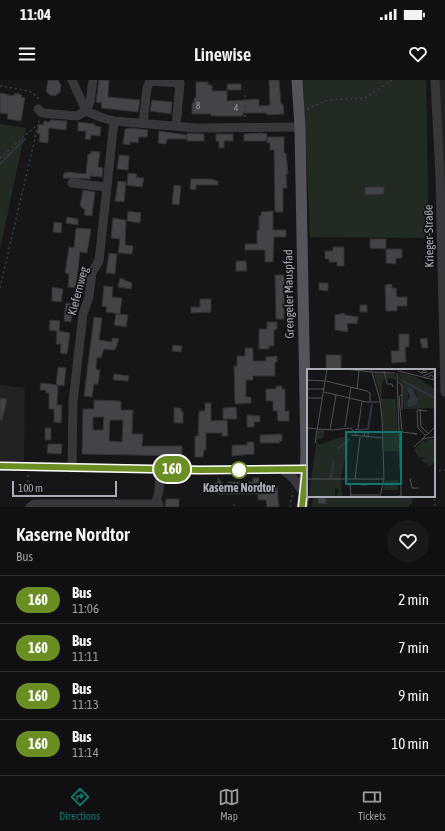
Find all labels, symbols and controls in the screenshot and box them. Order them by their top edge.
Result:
text: 11:04 [20,6,51,23]
icon: menu [16,43,38,65]
icon: heart [407,43,429,65]
text: Linewise [194,44,251,65]
house number: 8 [196,100,201,111]
house number: 4 [234,102,239,113]
street label: Krieger-Straße [421,204,437,268]
street label: Grengeler Mauspfad [281,249,297,339]
street label: Kiefernweg [65,264,91,317]
inset map [307,369,435,497]
line badge: 160 [149,456,195,482]
text: 160 [162,461,182,477]
marker: Kaserne Nordtor [230,461,248,479]
scale bar [12,479,117,498]
place label: Kaserne Nordtor [203,481,275,495]
text: 100 m [18,482,43,494]
button: heart [387,520,429,562]
text: Kaserne Nordtor [16,523,130,545]
text: Bus [16,549,33,564]
text: Bus [72,584,92,601]
text: 2 min [398,591,429,608]
text: 160 [28,592,48,608]
text: 11:06 [72,601,99,616]
text: Bus [72,632,92,649]
text: 7 min [398,639,429,656]
text: 160 [28,640,48,656]
text: 11:11 [72,649,99,664]
text: Bus [72,680,92,697]
text: 9 min [398,687,429,704]
text: 160 [28,688,48,704]
text: 11:13 [72,697,99,712]
text: Bus [72,728,92,745]
text: 10 min [391,735,429,752]
text: 160 [28,736,48,752]
text: 11:14 [72,745,99,760]
tab: Directions [59,786,100,822]
tab: Map [218,786,240,822]
tab: Tickets [358,786,386,822]

